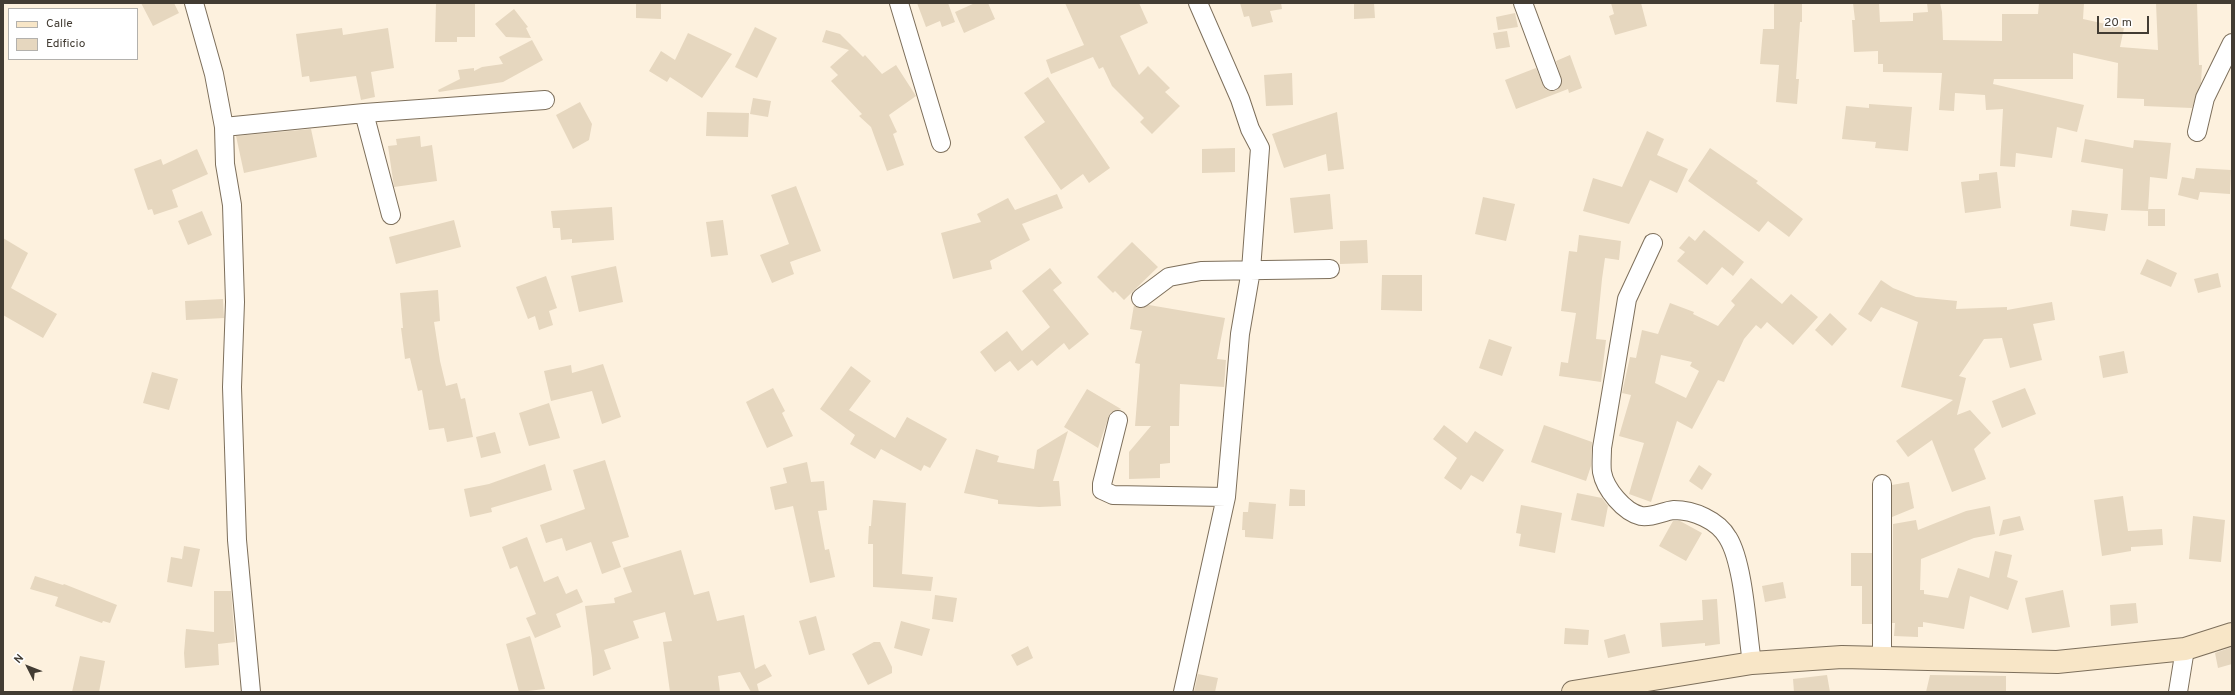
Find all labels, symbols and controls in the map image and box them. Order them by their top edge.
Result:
legend [8,8,138,60]
scale bar [2099,8,2151,34]
text: 20 m [2104,15,2132,31]
text: Calle [46,16,73,32]
text: Edificio [46,36,85,52]
north arrow [8,647,48,687]
text: N [11,651,27,667]

